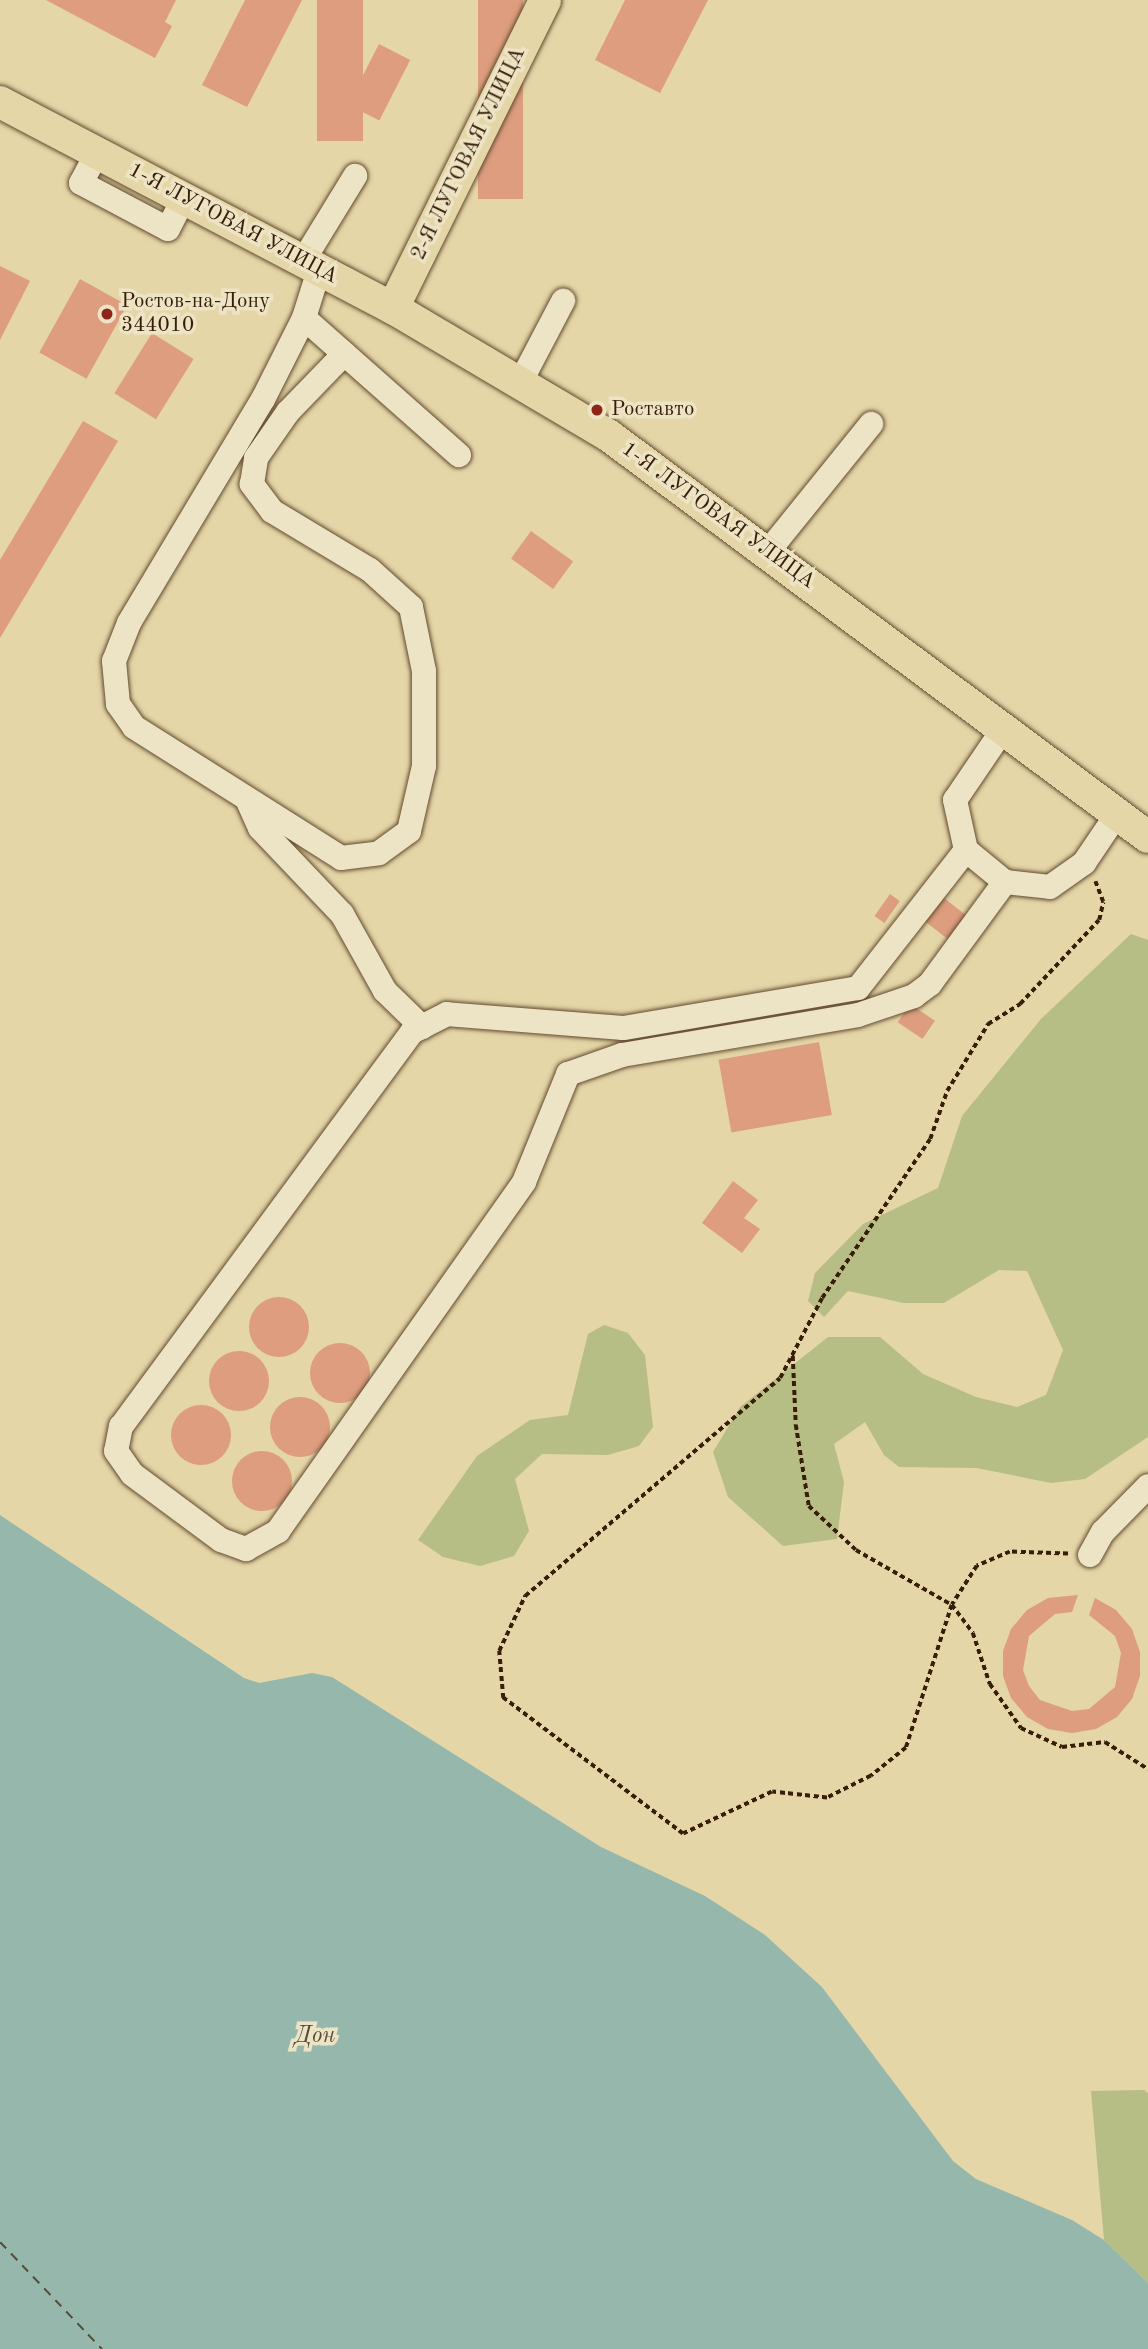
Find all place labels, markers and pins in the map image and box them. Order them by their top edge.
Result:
place label: Ростов-на-Дону 344010 [121,289,270,339]
marker: Ростов-на-Дону 344010 [99,306,115,322]
place label: Роставто [611,397,694,423]
marker: Роставто [589,402,605,418]

